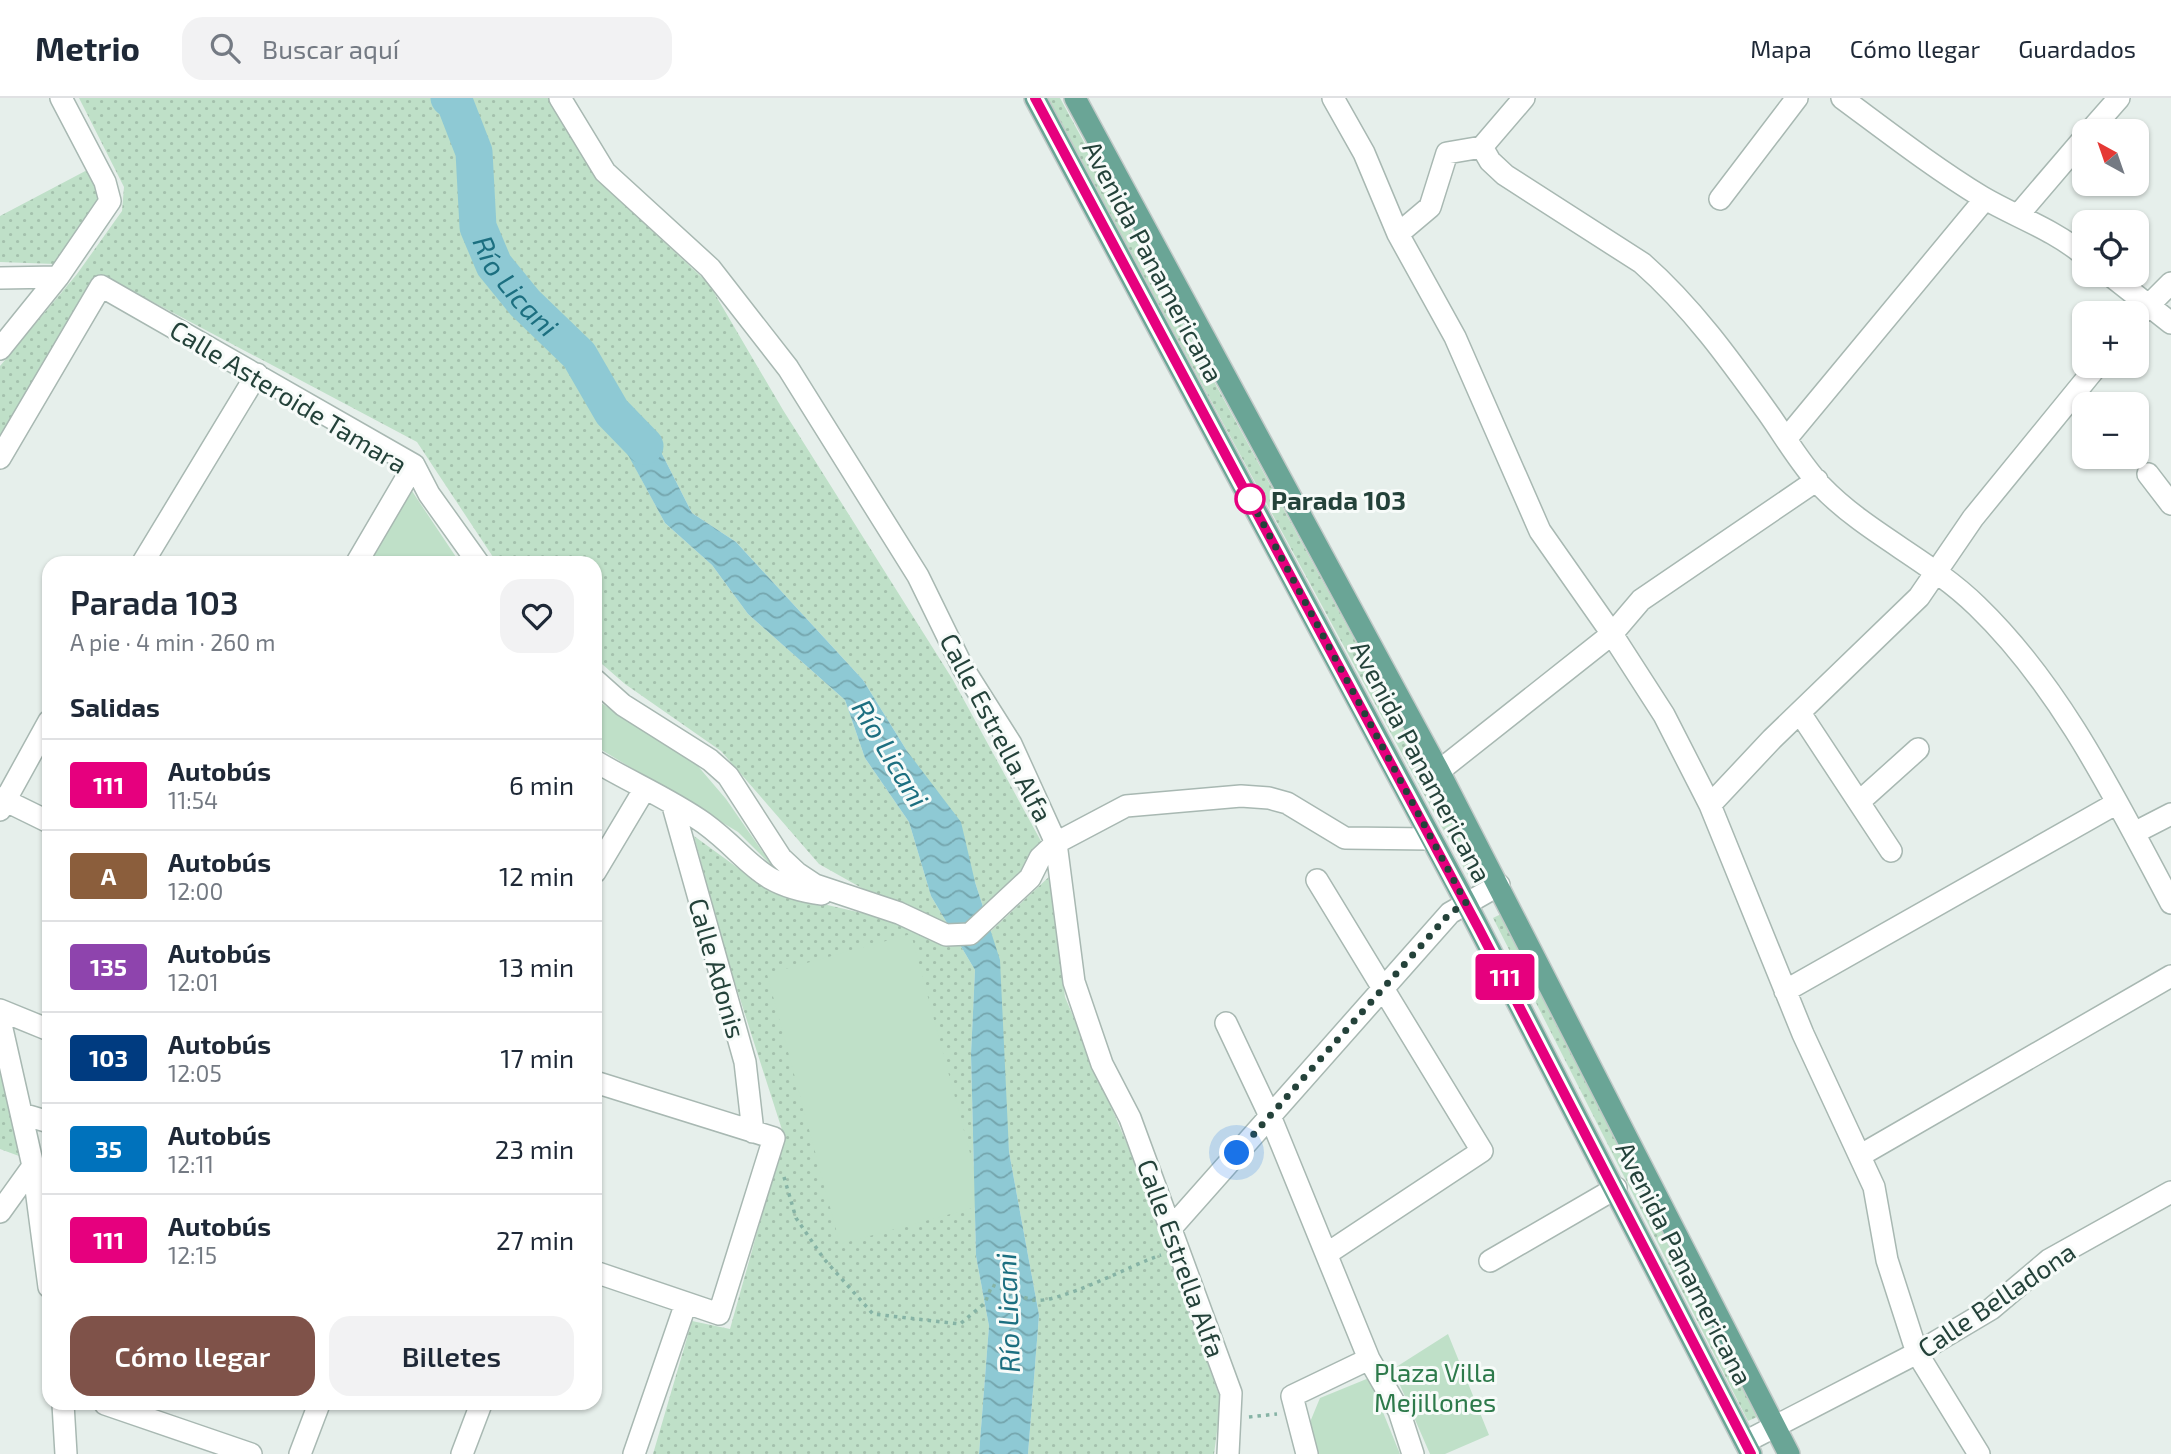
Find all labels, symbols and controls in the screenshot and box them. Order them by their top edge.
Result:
search box [182,17,672,80]
text: Metrio [35,28,140,68]
icon: search [206,29,244,67]
text: Buscar aquí [262,33,399,64]
text: Mapa [1750,34,1812,63]
text: Cómo llegar [1850,34,1980,63]
text: Guardados [2018,34,2136,63]
north arrow [2072,119,2149,196]
map controls [2072,119,2149,469]
street label: Avenida Panamericana [1077,135,1231,387]
button: locate [2072,210,2149,287]
water label: Río Licani [466,230,566,343]
button: + [2072,301,2149,378]
street label: Calle Asteroide Tamara [165,313,413,479]
button: − [2072,392,2149,469]
marker: Parada 103 [1235,484,1265,514]
place label: Parada 103 [1271,484,1406,515]
button: heart [500,579,574,653]
text: Parada 103 [70,582,238,622]
text: A pie · 4 min · 260 m [70,628,275,656]
street label: Calle Estrella Alfa [934,628,1060,826]
street label: Avenida Panamericana [1345,635,1499,887]
text: Salidas [70,691,160,722]
water label: Río Licani [846,693,936,813]
text: Autobús [168,755,271,786]
text: 6 min [509,769,574,800]
text: 111 [93,770,124,799]
text: 11:54 [168,786,218,814]
text: Autobús [168,846,271,877]
text: 12 min [499,860,574,891]
text: A [101,861,116,890]
text: 12:00 [168,877,223,905]
street label: Calle Adonis [683,894,753,1042]
text: Autobús [168,937,271,968]
text: 13 min [499,951,574,982]
text: 135 [90,952,127,981]
line badge: 111 [1465,954,1545,1000]
text: 111 [1489,962,1521,991]
text: 12:01 [168,968,219,996]
text: Autobús [168,1028,271,1059]
text: 17 min [500,1042,574,1073]
text: 103 [89,1043,128,1072]
text: 12:05 [168,1059,222,1087]
text: Autobús [168,1119,271,1150]
text: 23 min [495,1133,574,1164]
text: 35 [95,1134,122,1163]
your location [1219,1135,1254,1170]
street label: Avenida Panamericana [1610,1136,1760,1390]
text: 12:11 [168,1150,214,1178]
street label: Calle Estrella Alfa [1132,1155,1232,1361]
text: Autobús [168,1210,271,1241]
text: 27 min [496,1224,574,1255]
text: 111 [93,1225,124,1254]
street label: Calle Belladona [1911,1235,2081,1363]
text: 12:15 [168,1241,217,1269]
water label: Río Licani [988,1252,1026,1373]
button: Cómo llegar [70,1316,315,1396]
button: Billetes [329,1316,574,1396]
park label: Plaza Villa Mejillones [1374,1356,1496,1417]

